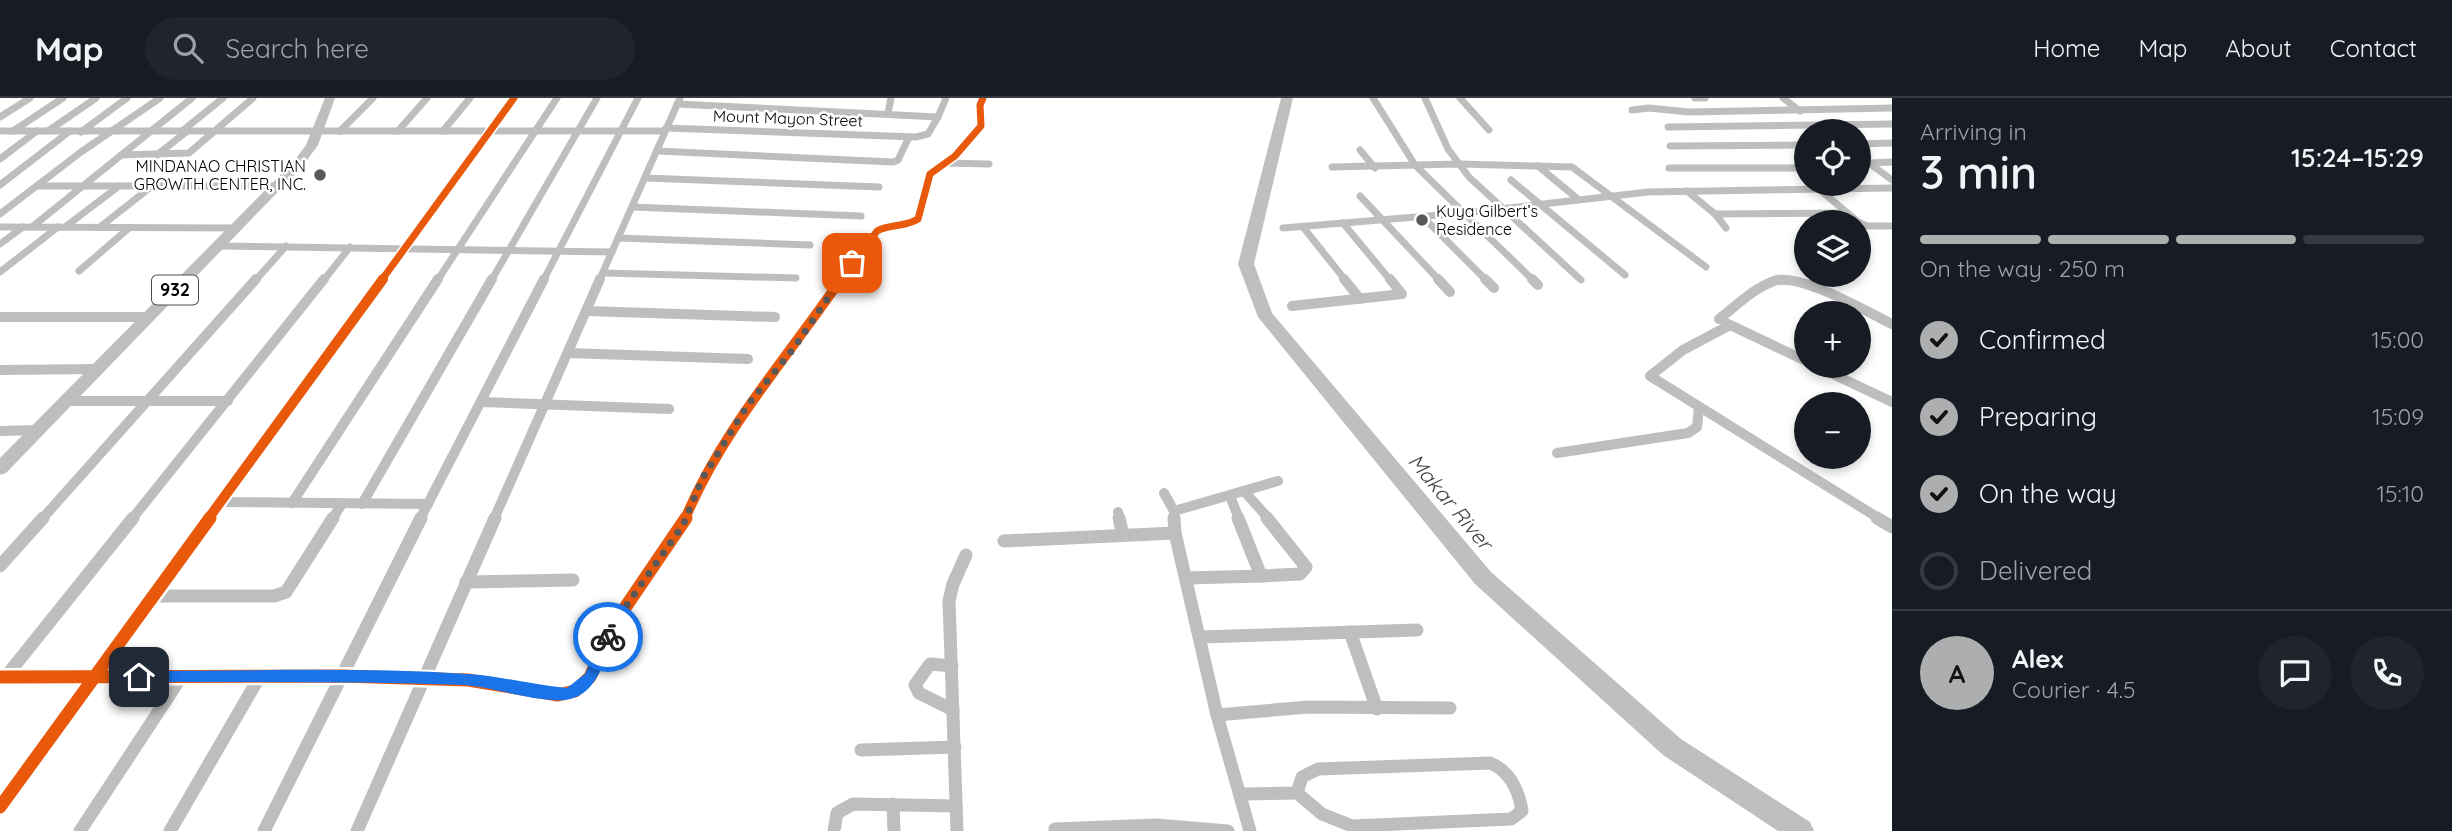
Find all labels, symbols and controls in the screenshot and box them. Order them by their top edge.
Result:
search box [145,17,635,80]
text: Map [35,28,103,69]
icon: search [169,29,207,67]
text: Search here [225,32,369,65]
text: Home [2033,33,2100,63]
text: Map [2138,33,2187,63]
text: About [2225,33,2292,63]
text: Contact [2330,33,2417,63]
street label: Mount Mayon Street [713,105,863,131]
text: Arriving in [1920,117,2027,146]
map controls [1794,119,1871,469]
button: locate [1794,119,1871,196]
text: 15:24–15:29 [2291,141,2424,174]
text: 3 min [1920,143,2037,201]
place label: MINDANAO CHRISTIAN GROWTH CENTER, INC. [134,156,306,194]
marker: MINDANAO CHRISTIAN GROWTH CENTER, INC. [312,167,328,183]
place label: Kuya Gilbert’s Residence [1436,201,1538,239]
button: layers [1794,210,1871,287]
marker: Kuya Gilbert’s Residence [1414,212,1430,228]
pin [822,233,882,293]
icon: bag [833,244,871,282]
text: On the way · 250 m [1920,254,2125,283]
road number: 932 [152,275,198,304]
button: + [1794,301,1871,378]
icon: check [1920,321,1958,359]
text: Confirmed [1979,323,2106,356]
text: 15:00 [2371,325,2424,354]
button: − [1794,392,1871,469]
icon: check [1920,398,1958,436]
text: Preparing [1979,400,2097,433]
text: 15:09 [2372,402,2424,431]
water label: Makar River [1403,448,1500,557]
icon: check [1920,475,1958,513]
text: On the way [1979,477,2117,510]
text: 15:10 [2376,479,2424,508]
text: Delivered [1979,554,2092,587]
courier [573,602,643,672]
icon: bike [589,618,627,656]
button: chat [2258,636,2332,710]
button: phone [2350,636,2424,710]
text: Alex [2012,642,2063,675]
pin [109,647,169,707]
text: A [1949,657,1965,690]
icon: home [120,658,158,696]
text: Courier · 4.5 [2012,675,2136,704]

